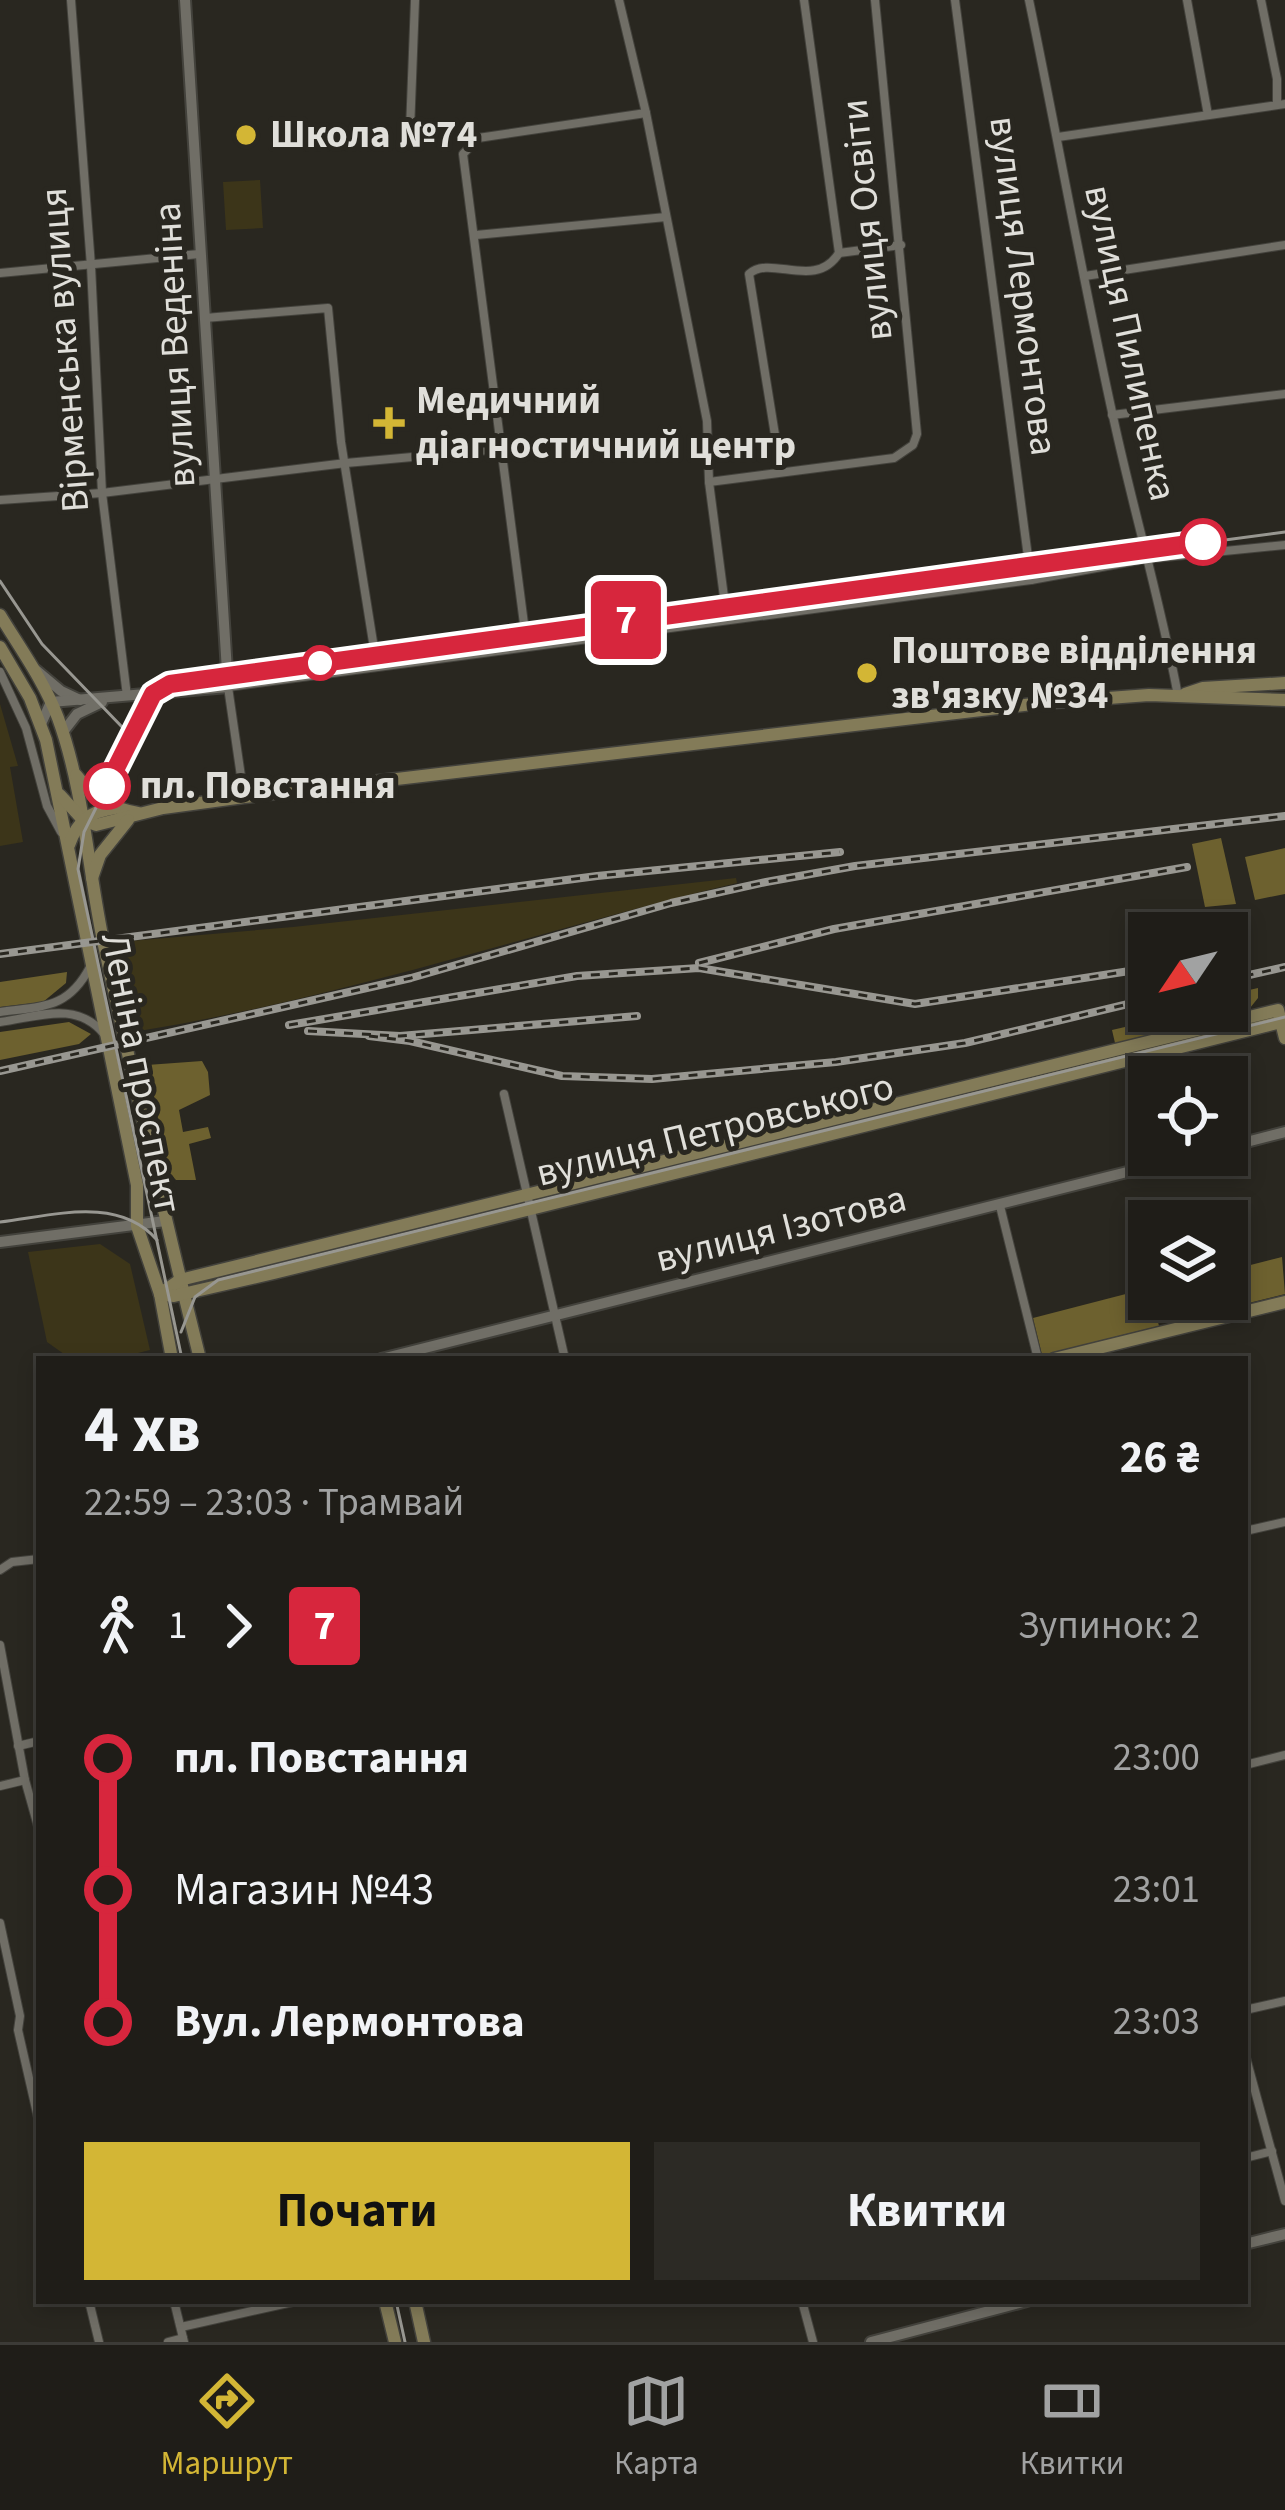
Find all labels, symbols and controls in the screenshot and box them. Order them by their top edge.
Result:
street label: вулиця Освіти [826,96,908,344]
place label: Школа №74 [270,107,477,163]
street label: вулиця Лермонтова [974,113,1072,459]
marker: Школа №74 [233,122,259,148]
street label: вулиця Пилипенка [1069,180,1191,506]
street label: Вірменська вулиця [26,186,104,514]
street label: вулиця Веденіна [140,201,210,489]
place label: Медичний діагностичний центр [416,373,796,474]
marker: Медичний діагностичний центр [373,407,405,439]
unlabelled marker [1181,520,1225,564]
line badge: 7 [587,581,665,659]
text: 7 [615,590,637,650]
place label: Поштове відділення зв'язку №34 [891,623,1257,724]
unlabelled marker [304,647,336,679]
marker: Поштове відділення зв'язку №34 [854,660,880,686]
place label: пл. Повстання [140,758,396,814]
marker: пл. Повстання [85,764,129,808]
north arrow [1128,912,1248,1032]
map controls [1128,912,1248,1320]
street label: Леніна проспект [86,928,196,1218]
button: locate [1128,1056,1248,1176]
street label: вулиця Петровського [530,1058,900,1202]
street label: вулиця Ізотова [650,1171,912,1287]
button: layers [1128,1200,1248,1320]
text: 4 хв [84,1383,201,1477]
text: 26 ₴ [1120,1426,1200,1490]
text: 22:59 – 23:03 · Трамвай [84,1475,464,1531]
icon: walk [84,1593,150,1659]
icon: forward [205,1593,271,1659]
text: 7 [313,1596,336,1656]
text: 1 [168,1598,187,1654]
text: Зупинок: 2 [1018,1598,1200,1654]
text: пл. Повстання [174,1726,469,1790]
text: 23:00 [1113,1730,1200,1786]
text: Магазин №43 [174,1858,434,1922]
text: 23:01 [1113,1862,1200,1918]
text: Вул. Лермонтова [174,1990,525,2054]
text: 23:03 [1113,1994,1200,2050]
button: Почати [84,2142,630,2280]
button: Квитки [654,2142,1200,2280]
tab: Маршрут [161,2368,293,2487]
tab: Карта [614,2368,699,2487]
tab: Квитки [1020,2368,1124,2487]

